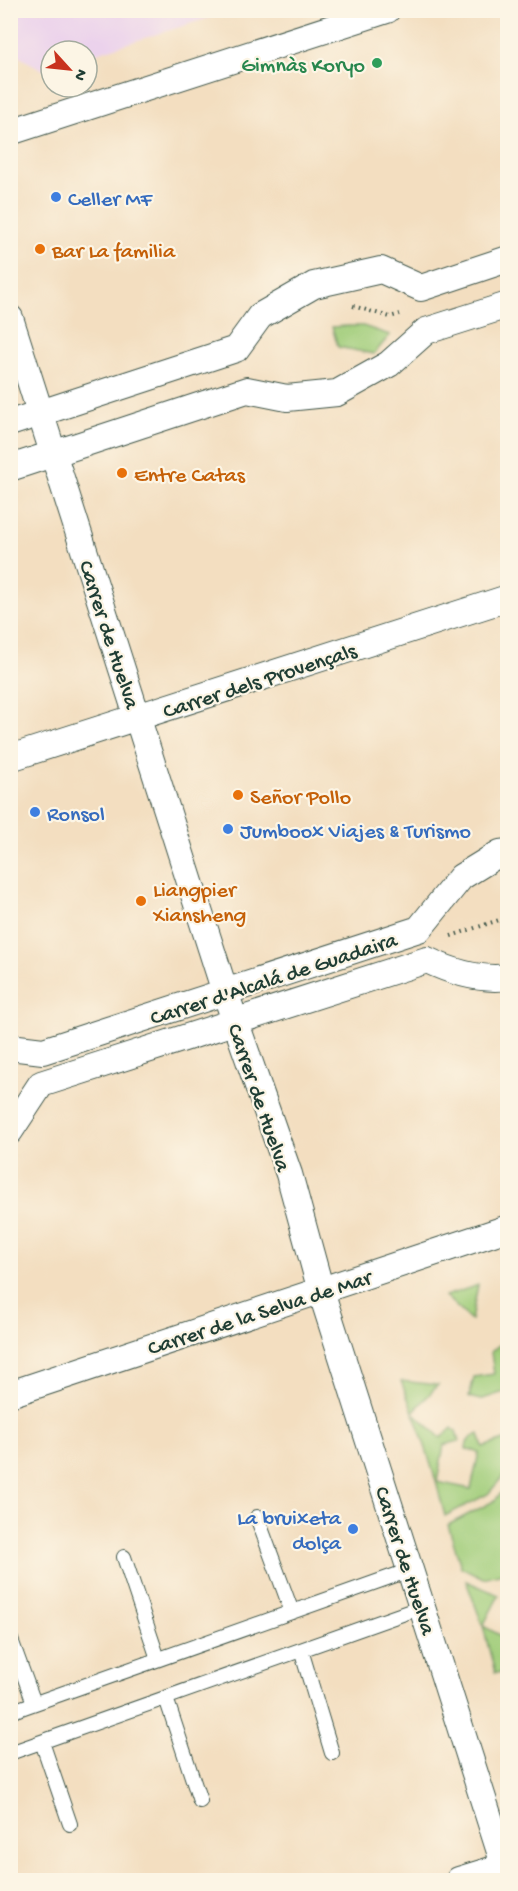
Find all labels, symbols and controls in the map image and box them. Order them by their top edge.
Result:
north arrow [39,39,99,99]
place label: Gimnàs Koryo [241,54,365,80]
marker: Gimnàs Koryo [370,56,384,70]
text: N [68,65,90,84]
place label: Celler MF [68,188,154,214]
marker: Celler MF [49,190,63,204]
place label: Bar La familia [51,240,176,266]
marker: Bar La familia [33,242,47,256]
place label: Entre Catas [134,464,246,490]
marker: Entre Catas [115,466,129,480]
street label: Carrer de Huelva [71,558,144,713]
street label: Carrer dels Provençals [160,639,361,726]
place label: Señor Pollo [250,786,351,812]
marker: Señor Pollo [231,788,245,802]
place label: Ronsol [47,803,105,829]
marker: Ronsol [28,805,42,819]
place label: Jumboox Viajes & Turismo [240,820,471,846]
marker: Jumboox Viajes & Turismo [221,822,235,836]
place label: Liangpier Xiansheng [152,879,246,930]
marker: Liangpier Xiansheng [134,894,148,908]
street label: Carrer d'Alcalá de Guadaira [147,928,402,1033]
street label: Carrer de Huelva [220,1021,295,1176]
street label: Carrer de la Selva de Mar [145,1266,378,1363]
street label: Carrer de Huelva [367,1484,440,1639]
place label: La bruixeta dolça [237,1507,342,1558]
marker: La bruixeta dolça [346,1522,360,1536]

